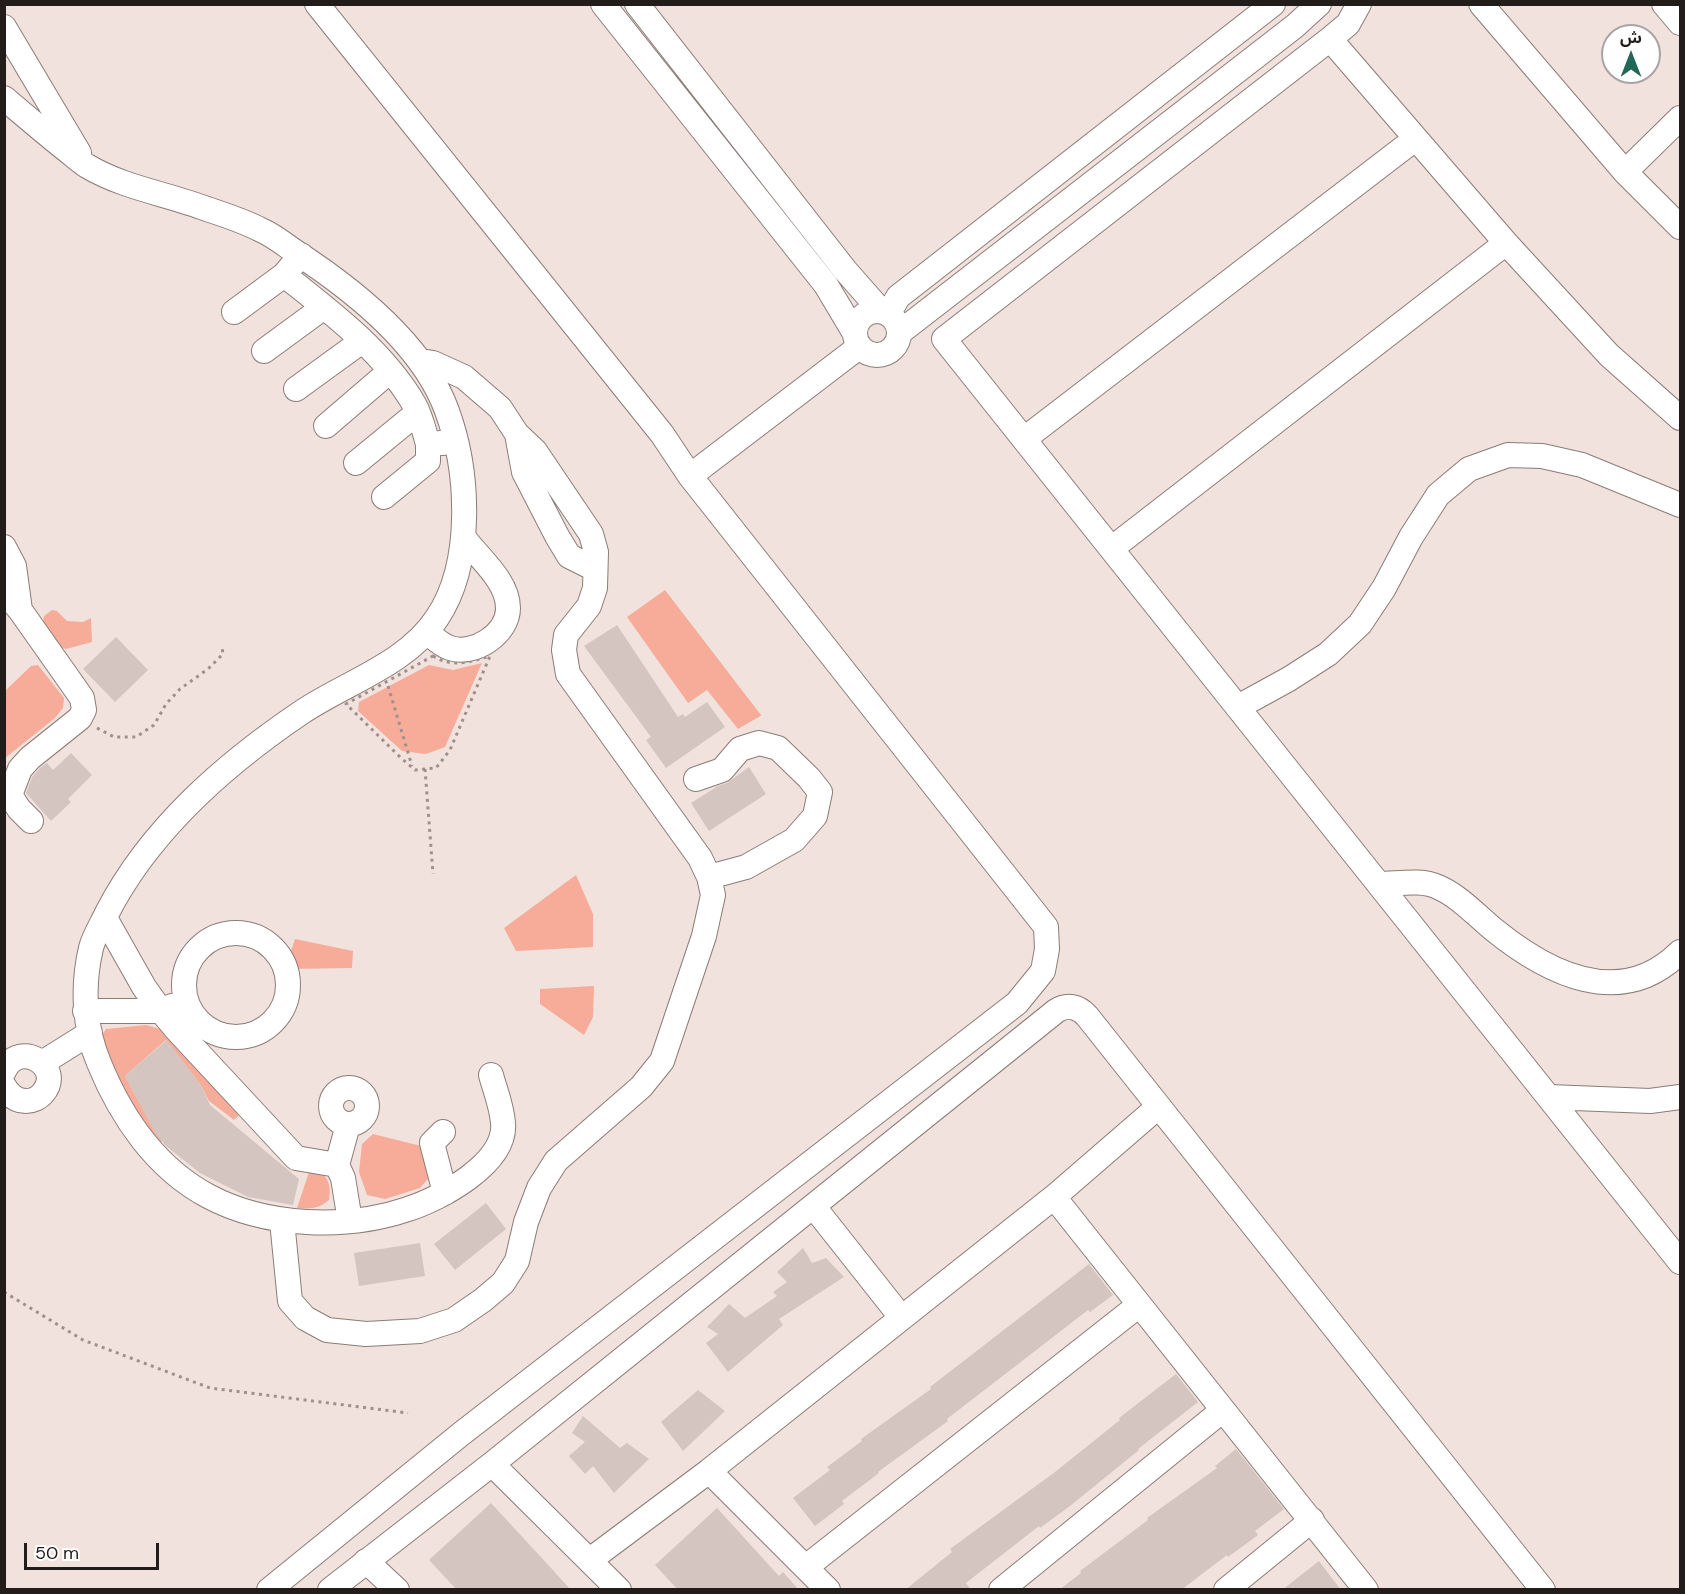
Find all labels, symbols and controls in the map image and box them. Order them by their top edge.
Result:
north arrow [1601,24,1661,84]
text: ش [1620,27,1642,48]
scale bar [27,1531,162,1569]
text: 50 m [35,1541,79,1565]

